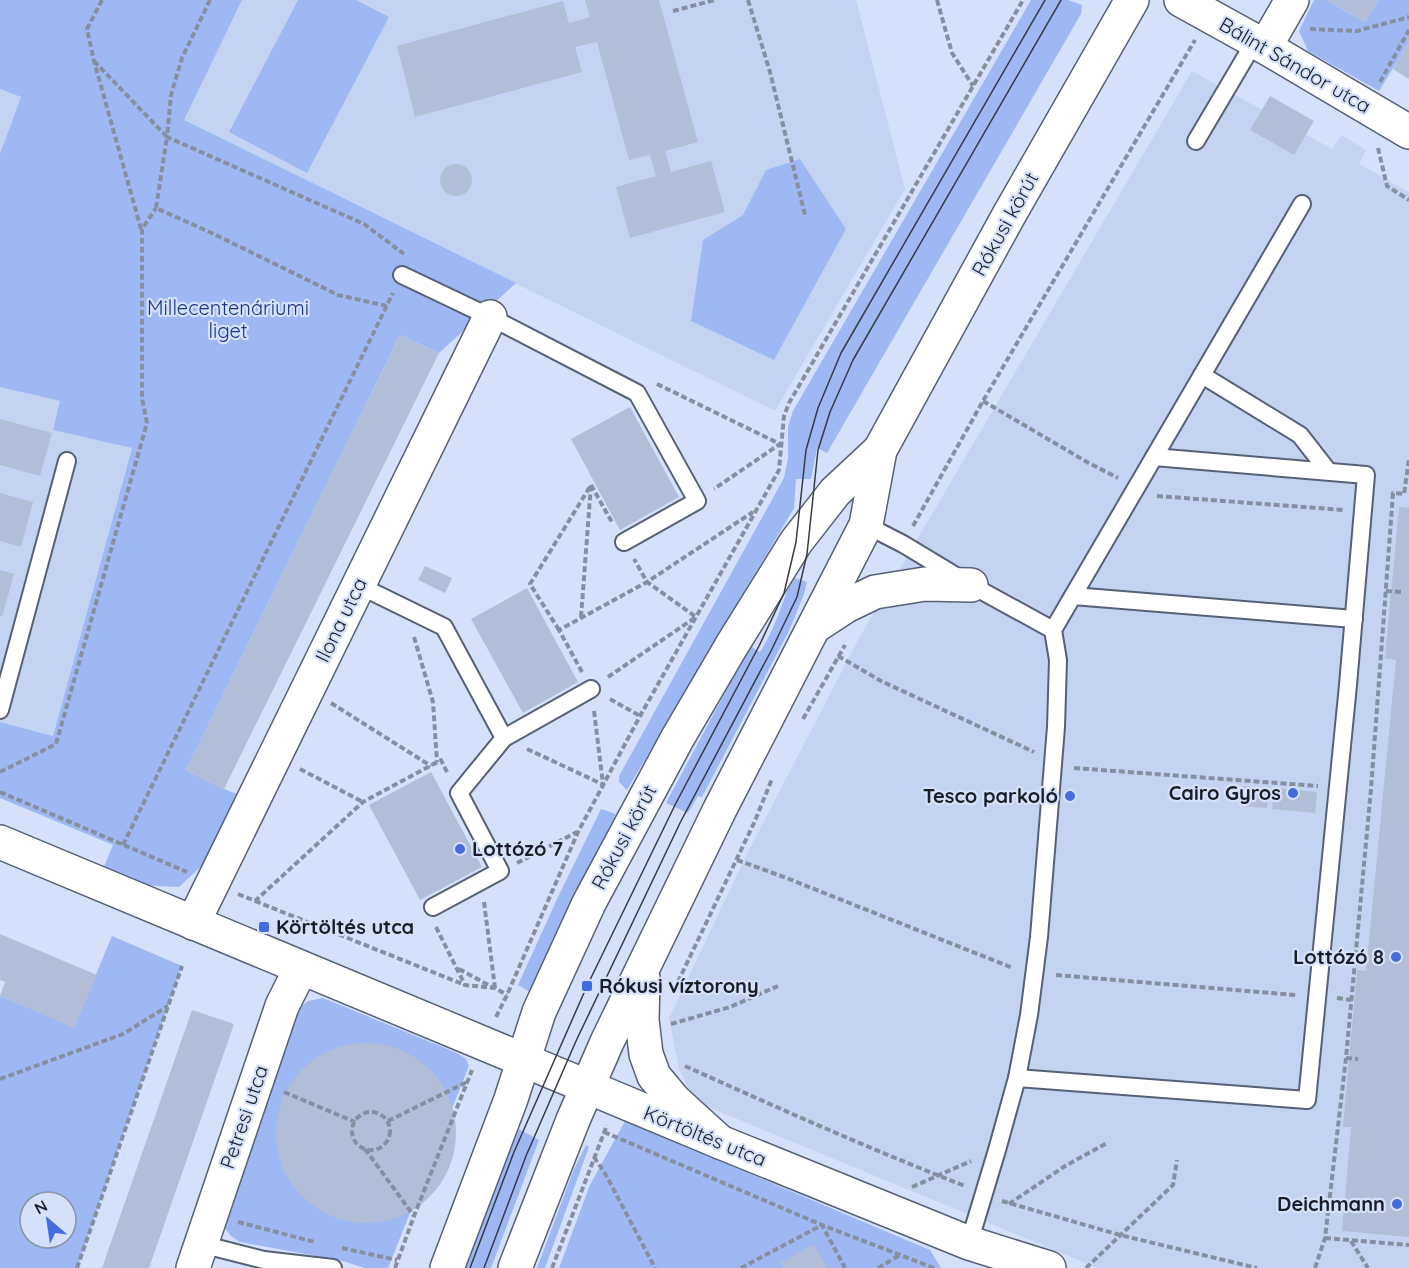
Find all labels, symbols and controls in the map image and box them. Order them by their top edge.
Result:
street label: Bálint Sándor utca [1215,11,1375,118]
street label: Rókusi körút [966,167,1044,280]
park label: Millecentenáriumi liget [147,295,309,343]
street label: Ilona utca [309,573,372,666]
street label: Rókusi körút [585,780,662,894]
place label: Cairo Gyros [1169,780,1281,805]
place label: Tesco parkoló [923,783,1058,808]
marker: Cairo Gyros [1286,786,1300,800]
marker: Tesco parkoló [1063,789,1077,803]
place label: Lottózó 7 [472,836,563,861]
marker: Lottózó 7 [453,842,467,856]
place label: Körtöltés utca [276,914,414,939]
marker: Körtöltés utca [257,920,271,934]
place label: Lottózó 8 [1293,944,1384,969]
marker: Lottózó 8 [1389,950,1403,964]
place label: Rókusi víztorony [599,973,759,998]
marker: Rókusi víztorony [580,979,594,993]
street label: Petresi utca [214,1062,273,1172]
street label: Körtöltés utca [640,1100,770,1171]
north arrow [18,1190,78,1250]
place label: Deichmann [1277,1191,1385,1216]
text: N [31,1195,51,1218]
marker: Deichmann [1390,1197,1404,1211]

